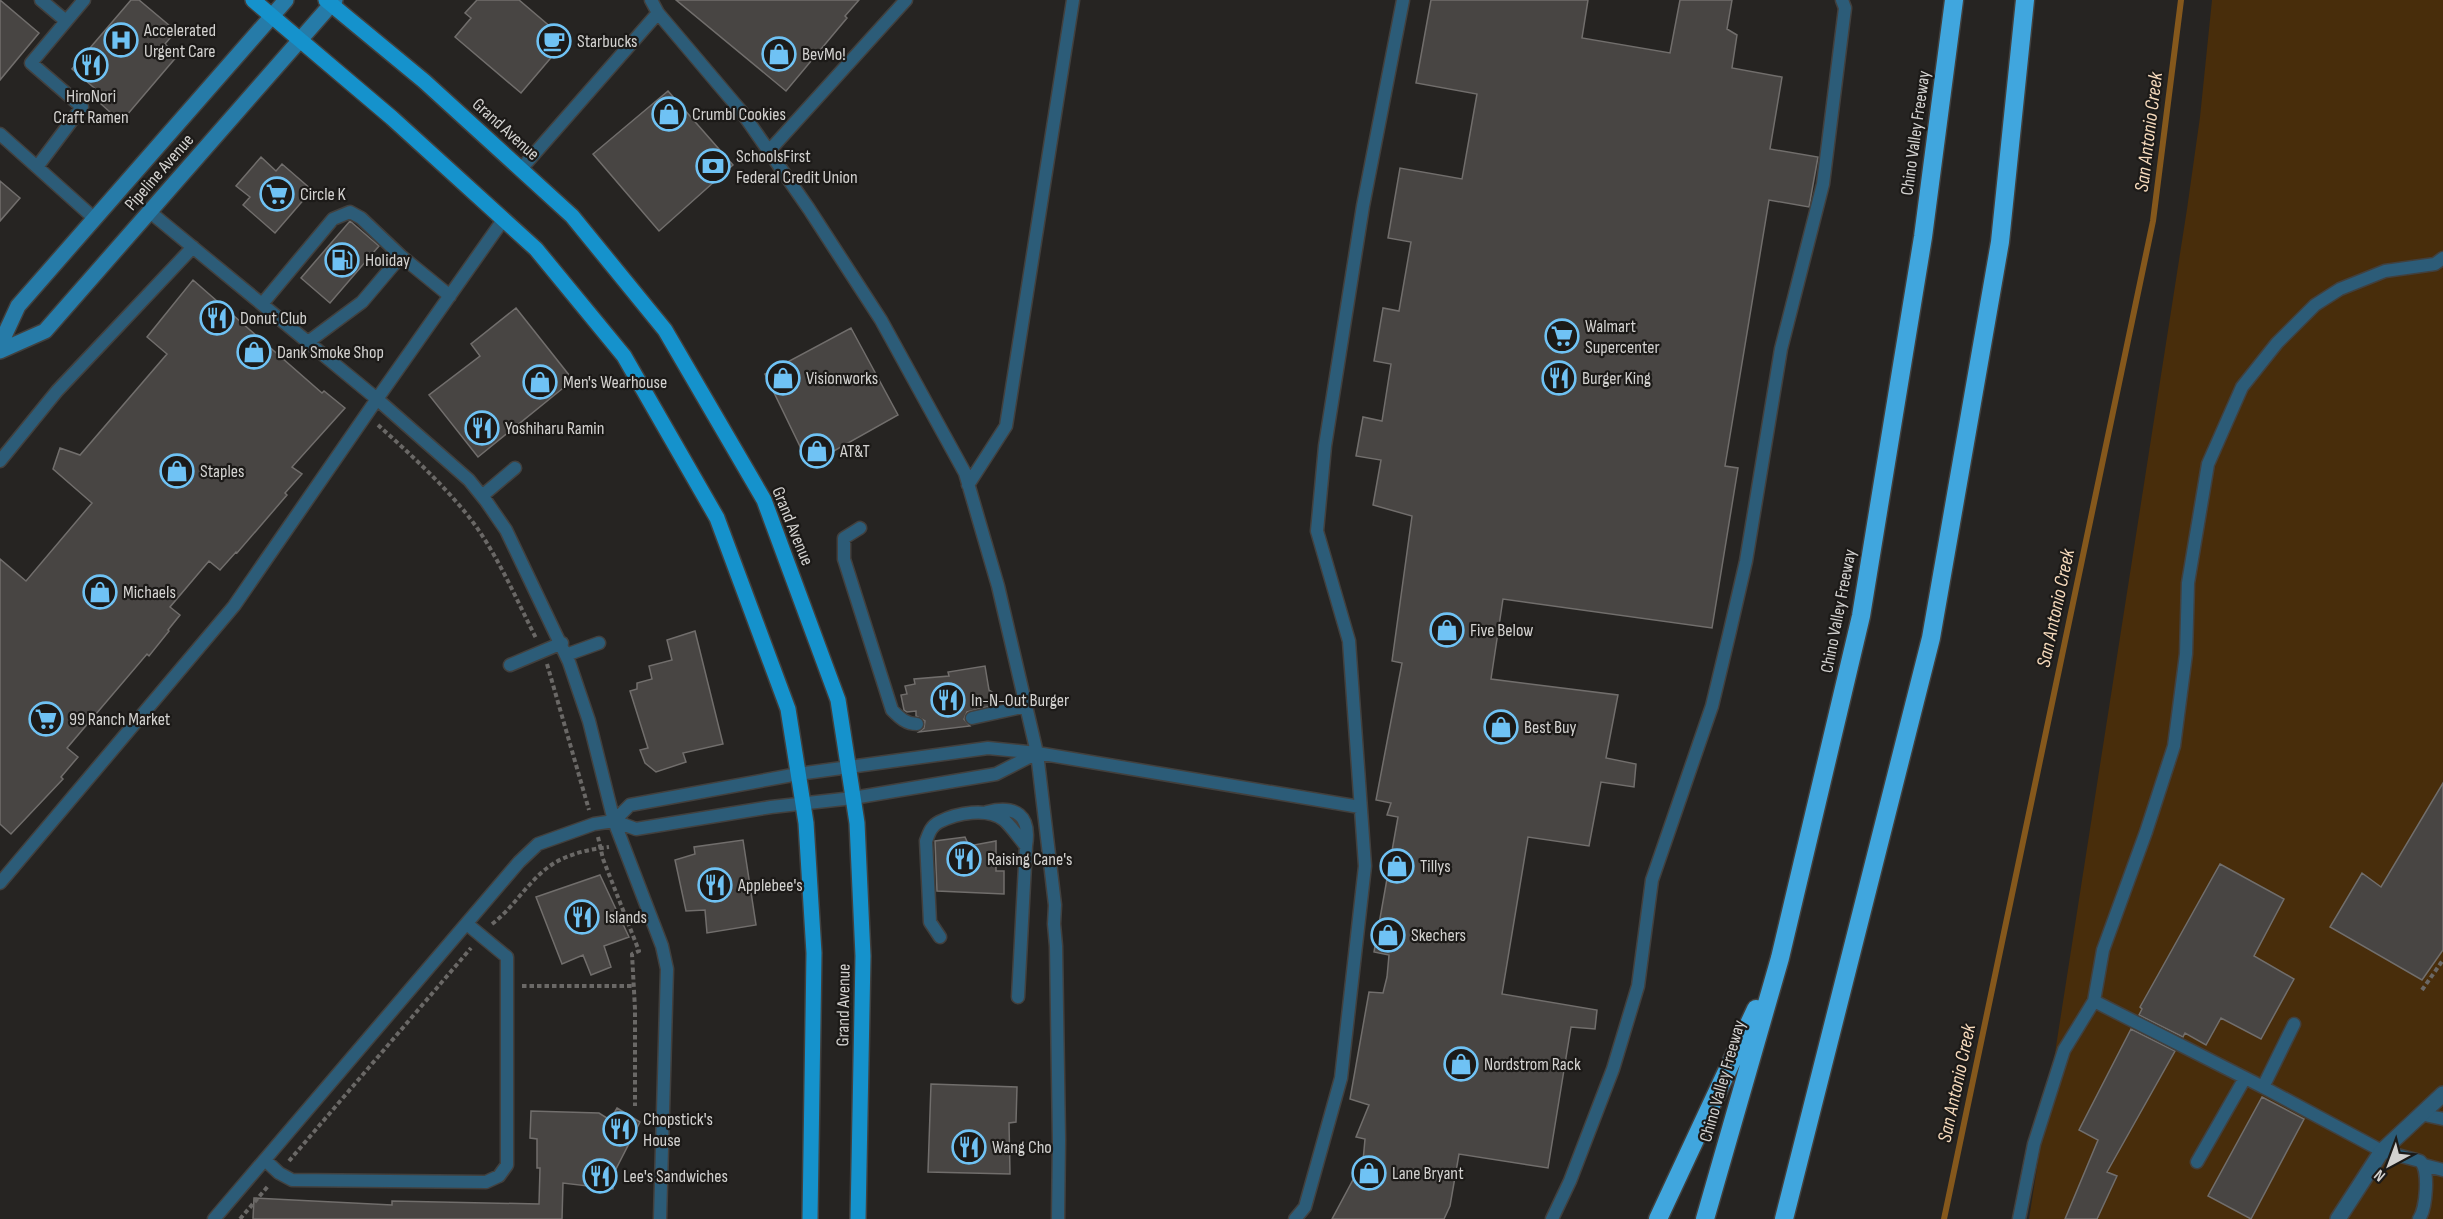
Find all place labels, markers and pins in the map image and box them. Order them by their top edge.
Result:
place label: Accelerated Urgent Care [143,20,216,62]
hospital icon: Accelerated Urgent Care [103,22,139,58]
cafe icon: Starbucks [536,23,572,59]
place label: Starbucks [577,31,637,52]
shop icon: BevMo! [761,36,797,72]
place label: BevMo! [802,44,846,65]
restaurant icon: HiroNori Craft Ramen [73,47,109,83]
place label: HiroNori Craft Ramen [53,86,129,128]
shop icon: Crumbl Cookies [651,96,687,132]
place label: Crumbl Cookies [692,104,786,125]
place label: SchoolsFirst Federal Credit Union [736,146,858,188]
bank icon: SchoolsFirst Federal Credit Union [695,148,731,184]
supermarket icon: Circle K [259,176,295,212]
place label: Circle K [300,184,347,205]
fuel station icon: Holiday [324,242,360,278]
place label: Holiday [365,250,410,271]
restaurant icon: Donut Club [199,300,235,336]
place label: Donut Club [240,308,307,329]
place label: Walmart Supercenter [1585,316,1660,358]
supermarket icon: Walmart Supercenter [1544,318,1580,354]
shop icon: Dank Smoke Shop [236,334,272,370]
place label: Dank Smoke Shop [277,342,384,363]
shop icon: Visionworks [765,360,801,396]
restaurant icon: Burger King [1541,360,1577,396]
shop icon: Men's Wearhouse [522,364,558,400]
place label: Visionworks [806,368,878,389]
place label: Burger King [1582,368,1651,389]
place label: Men's Wearhouse [563,372,667,393]
restaurant icon: Yoshiharu Ramin [464,410,500,446]
place label: Yoshiharu Ramin [505,418,604,439]
shop icon: AT&T [799,433,835,469]
place label: AT&T [839,441,870,462]
shop icon: Staples [159,453,195,489]
place label: Staples [200,461,245,482]
shop icon: Michaels [82,574,118,610]
place label: Michaels [123,582,176,603]
shop icon: Five Below [1429,612,1465,648]
place label: Five Below [1470,620,1533,641]
restaurant icon: In-N-Out Burger [930,682,966,718]
place label: In-N-Out Burger [971,690,1069,711]
supermarket icon: 99 Ranch Market [28,701,64,737]
place label: 99 Ranch Market [69,709,171,730]
shop icon: Best Buy [1483,709,1519,745]
place label: Best Buy [1524,717,1577,738]
restaurant icon: Raising Cane's [946,841,982,877]
shop icon: Tillys [1379,848,1415,884]
place label: Raising Cane's [987,849,1073,870]
place label: Tillys [1420,856,1451,877]
restaurant icon: Applebee's [697,867,733,903]
place label: Applebee's [737,875,803,896]
restaurant icon: Islands [564,899,600,935]
place label: Islands [605,907,647,928]
shop icon: Skechers [1370,917,1406,953]
place label: Skechers [1411,925,1466,946]
shop icon: Nordstrom Rack [1443,1046,1479,1082]
place label: Nordstrom Rack [1484,1054,1581,1075]
place label: Chopstick's House [643,1109,713,1151]
restaurant icon: Chopstick's House [602,1111,638,1147]
restaurant icon: Wang Cho [951,1129,987,1165]
place label: Wang Cho [992,1137,1052,1158]
shop icon: Lane Bryant [1351,1155,1387,1191]
restaurant icon: Lee's Sandwiches [582,1158,618,1194]
place label: Lane Bryant [1392,1163,1464,1184]
place label: Lee's Sandwiches [623,1166,728,1187]

